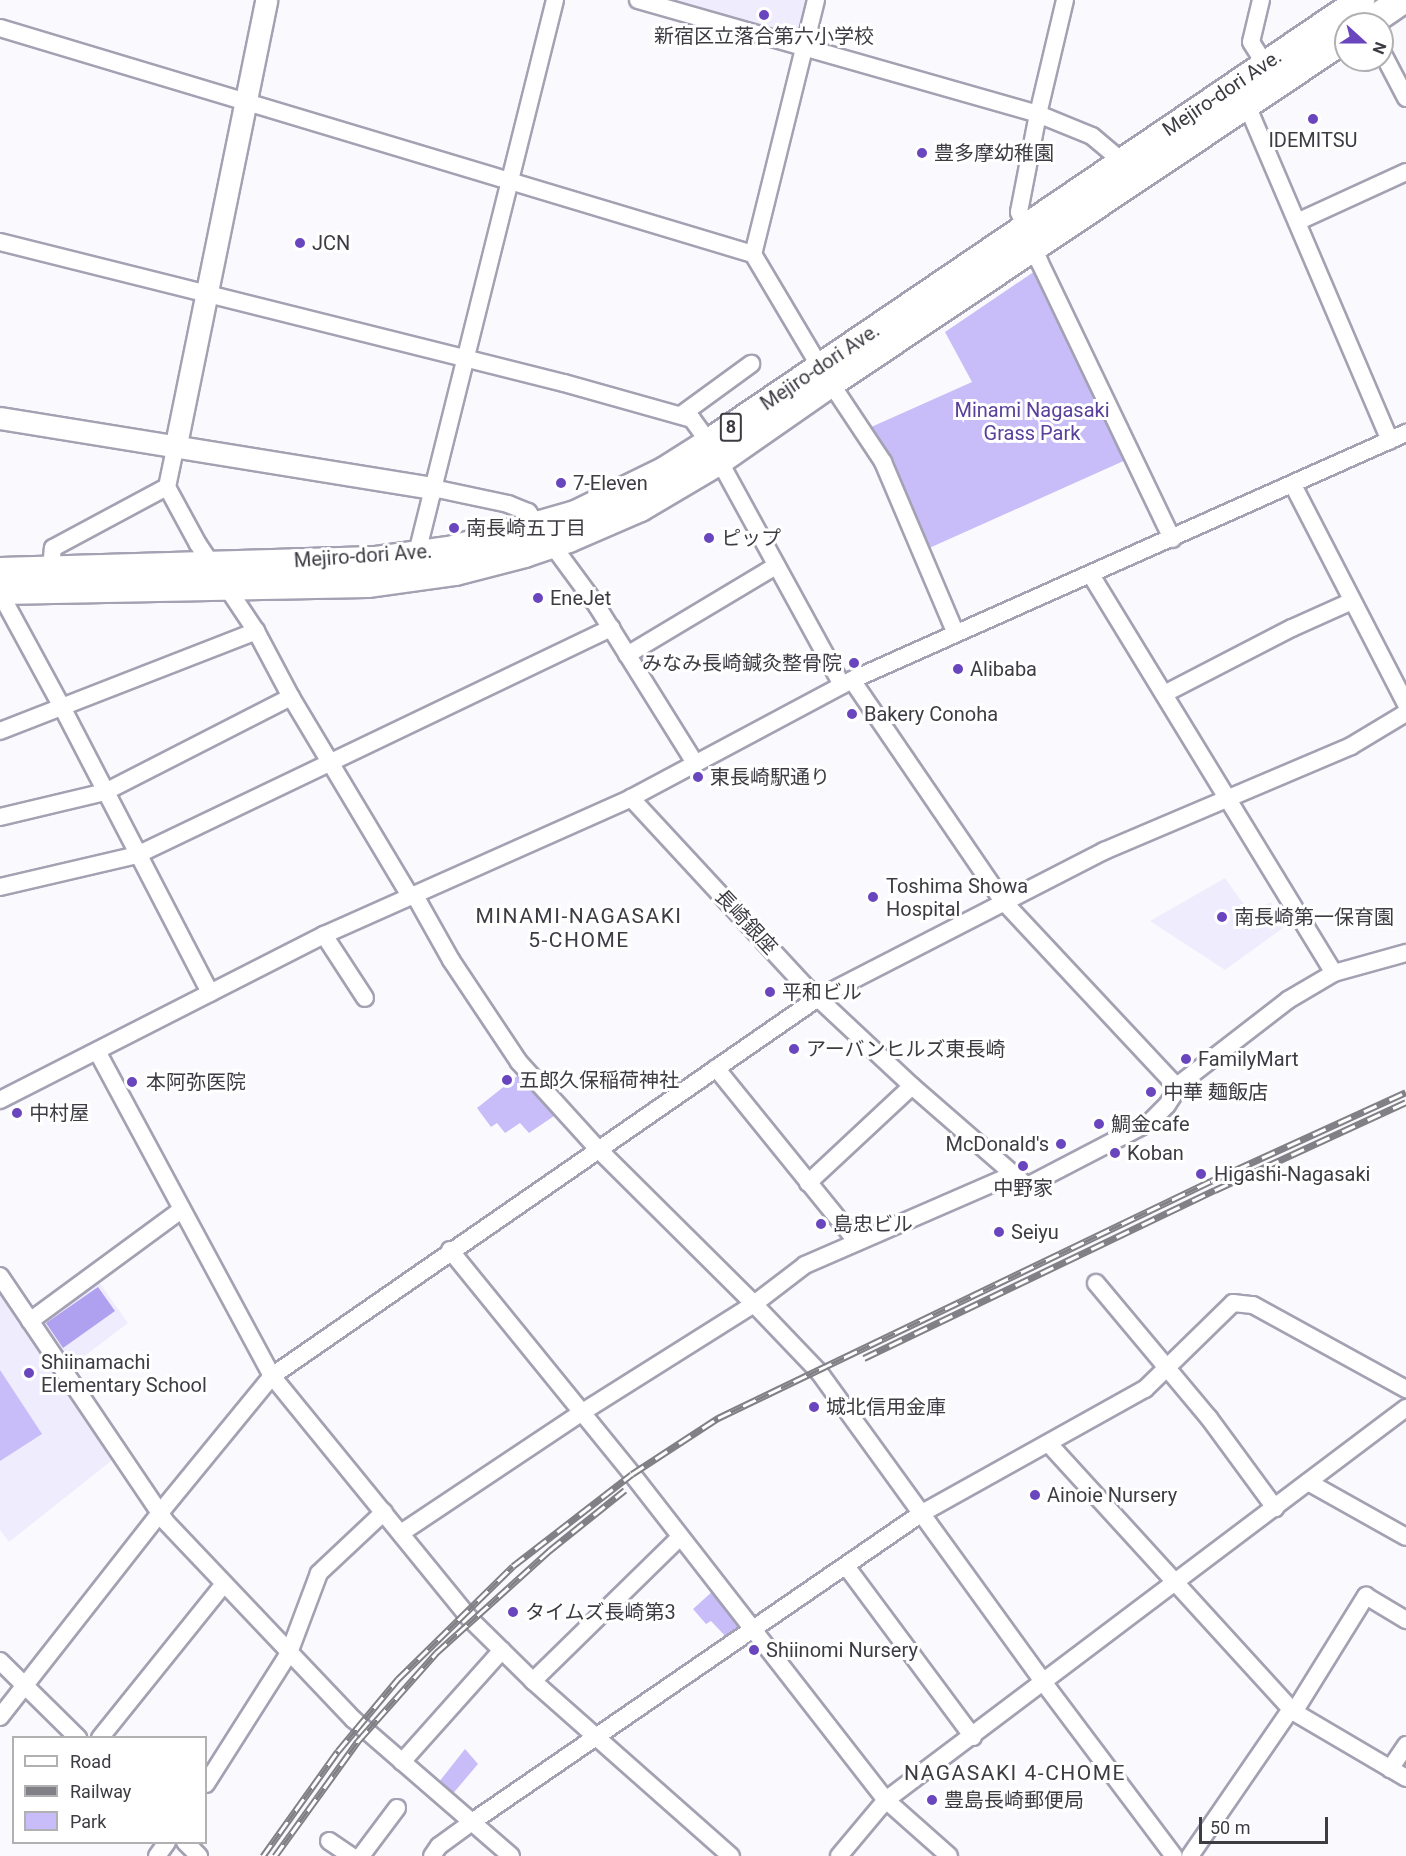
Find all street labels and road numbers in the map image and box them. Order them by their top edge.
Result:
street label: Mejiro-dori Ave. [1158,44,1286,142]
street label: Mejiro-dori Ave. [756,318,884,416]
road number: 8 [719,412,743,442]
street label: Mejiro-dori Ave. [293,539,433,573]
street label: 長崎銀座 [710,885,782,959]

